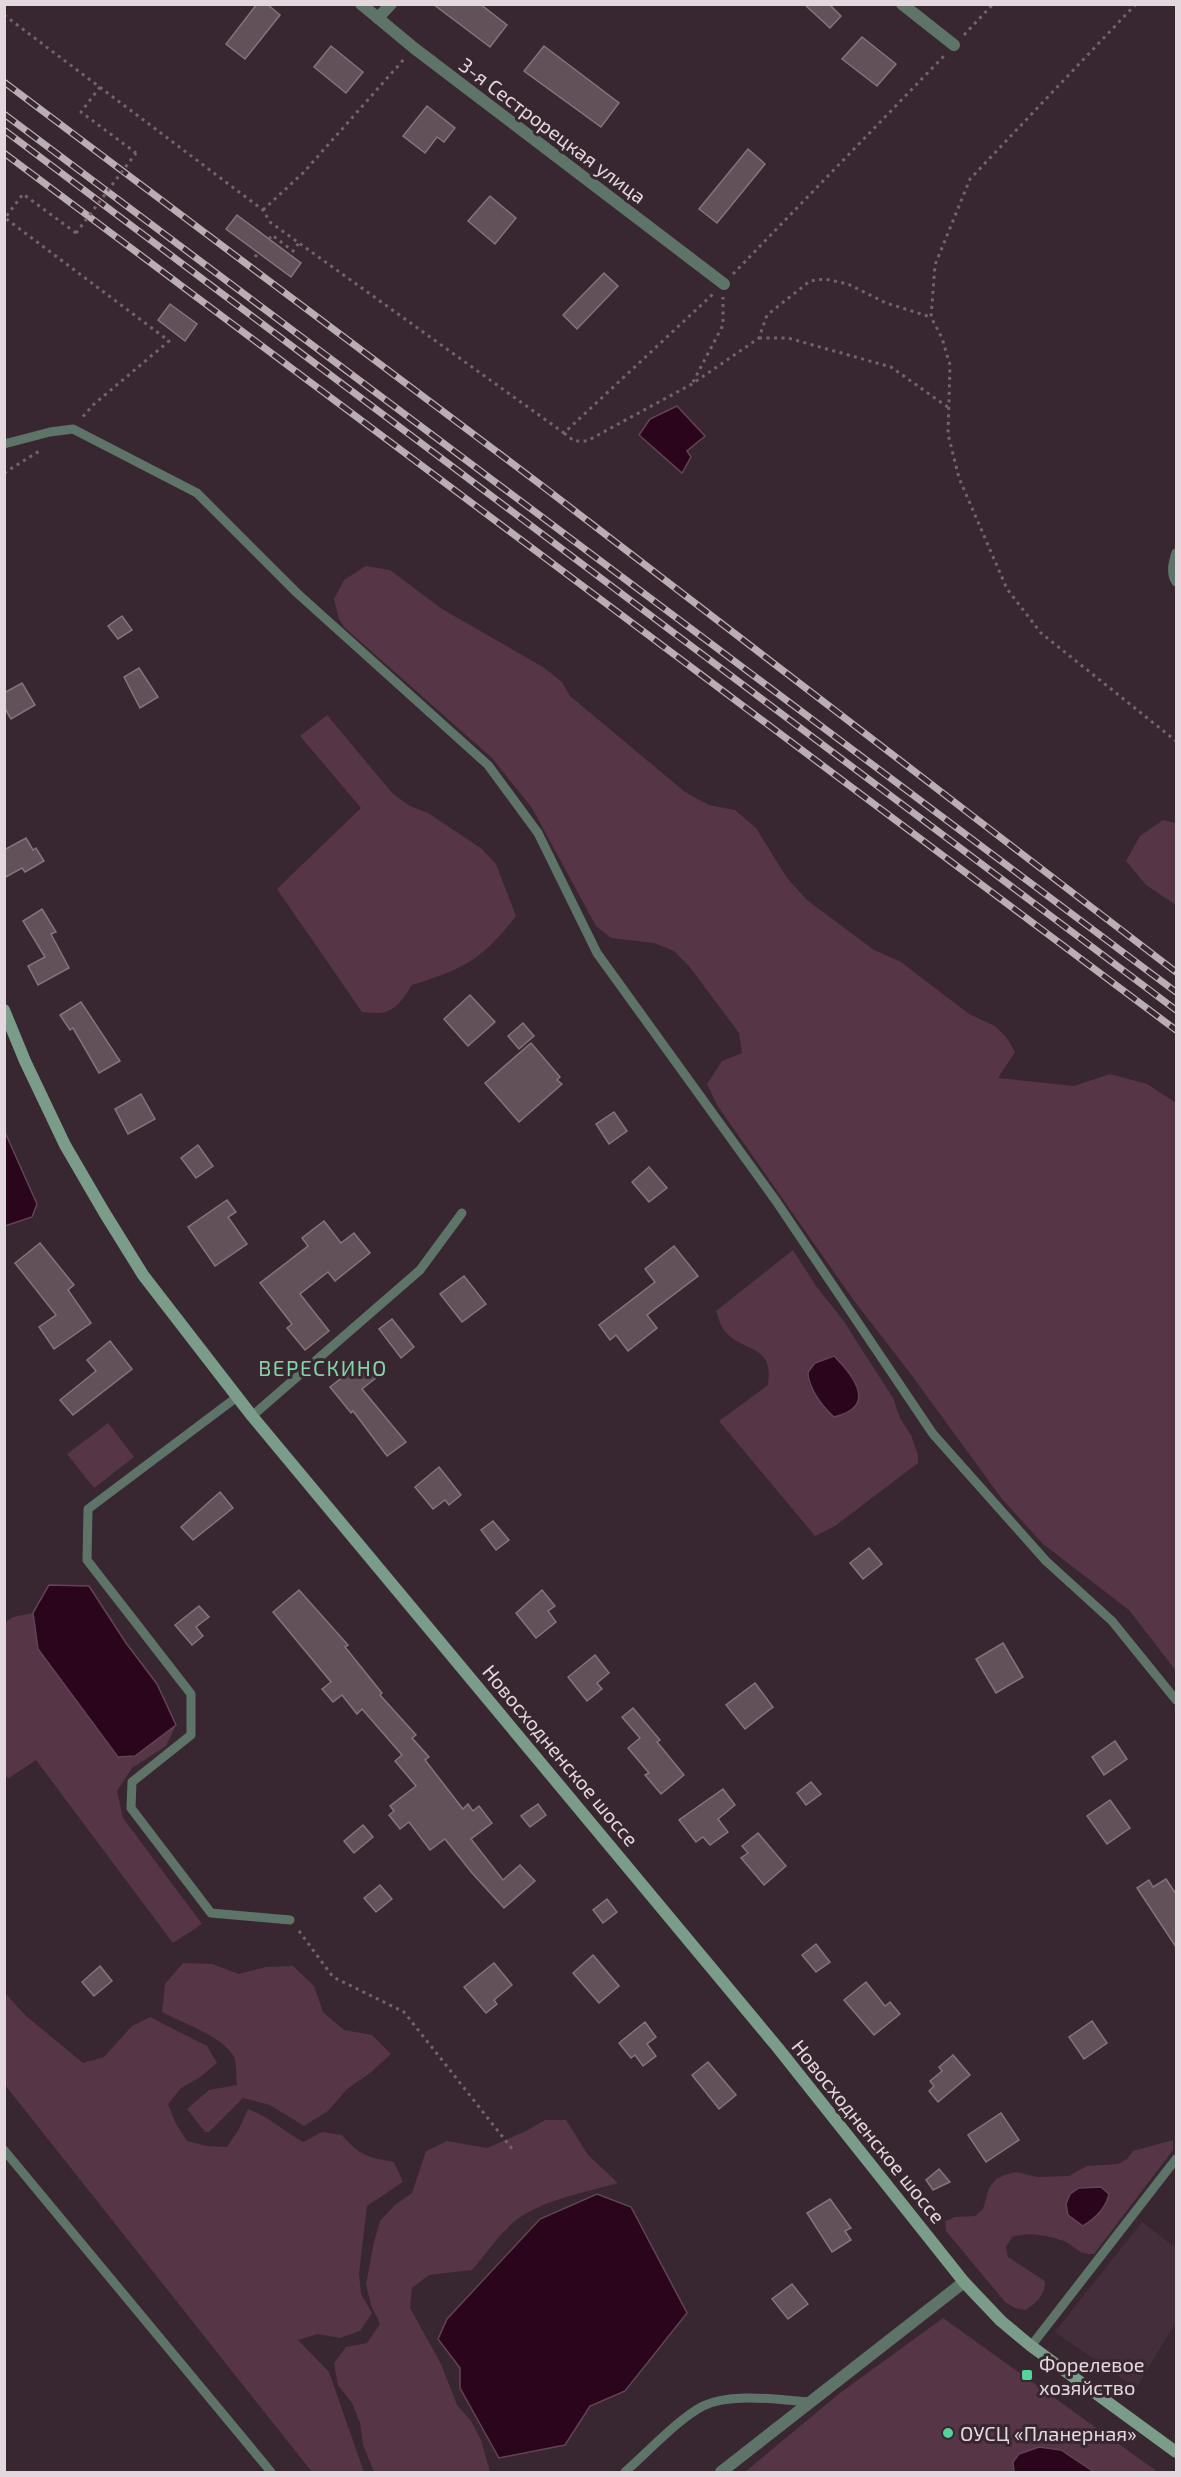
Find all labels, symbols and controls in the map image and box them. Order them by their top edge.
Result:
street label: 3-я Сестрорецкая улица [454,52,651,209]
district label: ВЕРЕСКИНО [258,1355,388,1380]
street label: Новосходненское шоссе [478,1659,644,1851]
street label: Новосходненское шоссе [788,2034,950,2228]
place label: Форелевое хозяйство [1039,2352,1145,2399]
marker: Форелевое хозяйство [1020,2368,1034,2382]
place label: ОУСЦ «Планерная» [960,2421,1137,2445]
marker: ОУСЦ «Планерная» [941,2426,955,2440]

